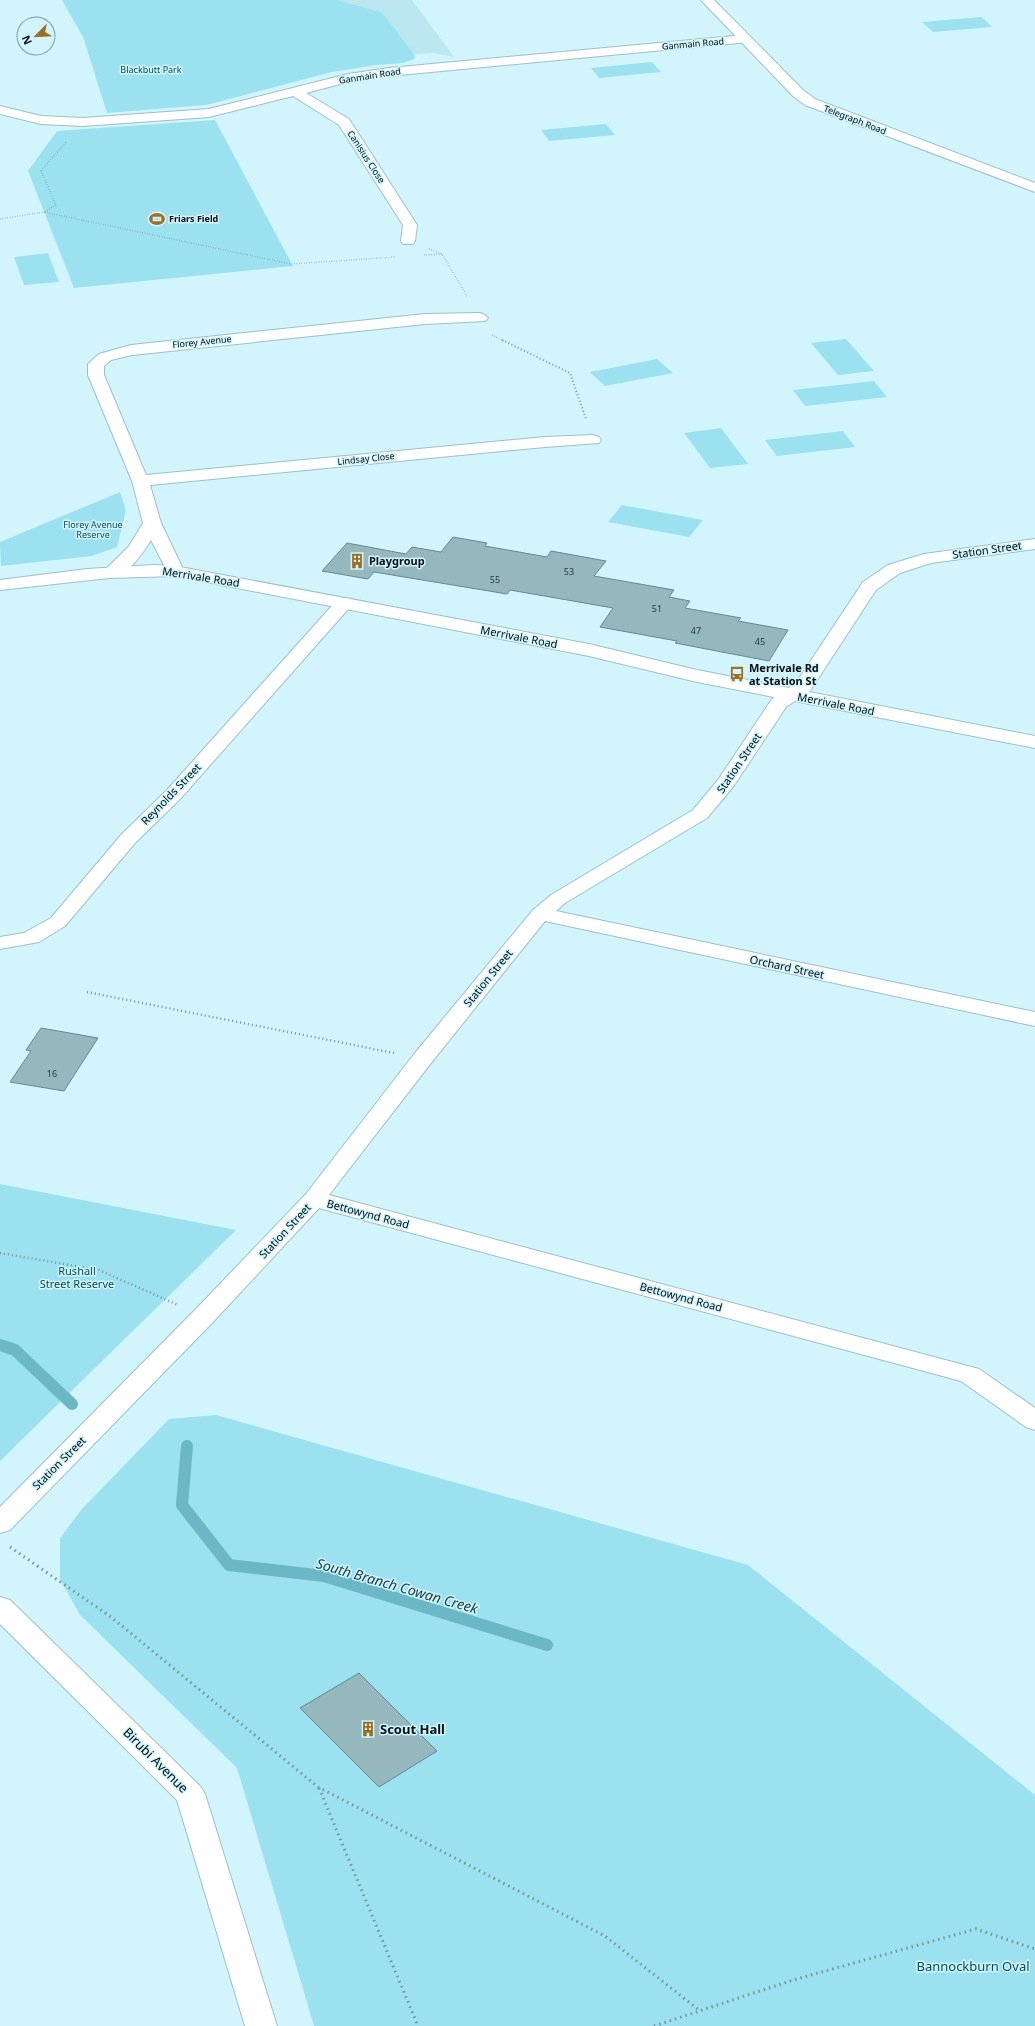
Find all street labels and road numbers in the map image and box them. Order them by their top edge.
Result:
street label: Ganmain Road [661,34,725,53]
street label: Ganmain Road [338,64,402,87]
street label: Telegraph Road [822,102,888,137]
street label: Canisius Close [345,128,388,186]
street label: Florey Avenue [172,332,232,351]
street label: Lindsay Close [337,449,395,468]
street label: Station Street [951,537,1023,562]
street label: Merrivale Road [161,563,241,590]
street label: Merrivale Road [479,622,559,651]
street label: Merrivale Road [796,689,876,718]
street label: Station Street [713,729,764,796]
street label: Reynolds Street [137,760,204,828]
street label: Station Street [460,946,515,1010]
street label: Orchard Street [748,951,826,982]
street label: Bettowynd Road [325,1195,411,1232]
street label: Station Street [255,1200,314,1261]
street label: Bettowynd Road [638,1278,724,1315]
street label: Station Street [29,1433,89,1493]
street label: Birubi Avenue [119,1723,193,1797]

